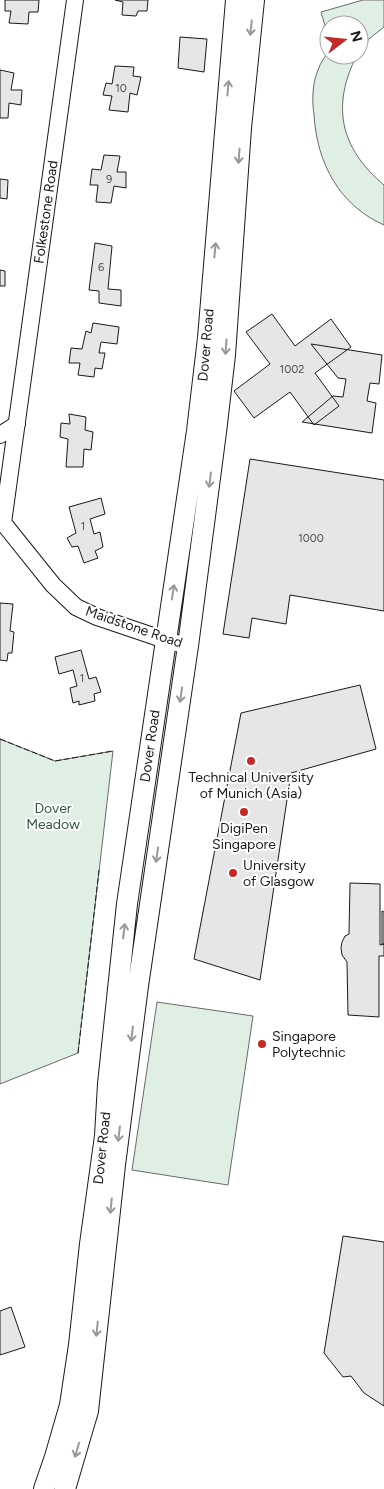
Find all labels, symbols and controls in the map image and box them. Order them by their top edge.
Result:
north arrow [319,15,369,65]
one-way arrow [246,19,256,35]
text: N [346,29,366,44]
one-way arrow [223,80,233,96]
house number: 10 [115,82,127,95]
one-way arrow [234,148,244,164]
street label: Folkestone Road [30,159,62,265]
house number: 9 [106,173,112,186]
one-way arrow [210,242,219,258]
house number: 6 [98,261,104,274]
street label: Dover Road [194,308,218,382]
one-way arrow [221,338,230,354]
house number: 1002 [280,363,304,376]
one-way arrow [205,472,215,488]
house number: 1 [81,520,85,533]
house number: 1000 [298,532,324,545]
one-way arrow [168,584,178,600]
street label: Maidstone Road [83,602,185,652]
house number: 1 [80,672,84,685]
one-way arrow [176,686,186,702]
street label: Dover Road [137,709,163,783]
marker: Technical University of Munich (Asia) [245,755,257,767]
place label: Technical University of Munich (Asia) [188,769,314,802]
park label: Dover Meadow [26,800,80,833]
marker: DigiPen Singapore [238,806,250,818]
place label: DigiPen Singapore [212,820,276,853]
one-way arrow [152,847,162,863]
place label: University of Glasgow [243,857,314,890]
marker: University of Glasgow [227,867,239,879]
one-way arrow [119,923,129,939]
one-way arrow [127,1026,137,1042]
place label: Singapore Polytechnic [272,1028,346,1061]
marker: Singapore Polytechnic [256,1038,268,1050]
street label: Dover Road [90,1111,114,1185]
one-way arrow [114,1126,124,1142]
one-way arrow [106,1197,116,1213]
one-way arrow [92,1321,102,1337]
one-way arrow [72,1442,82,1458]

